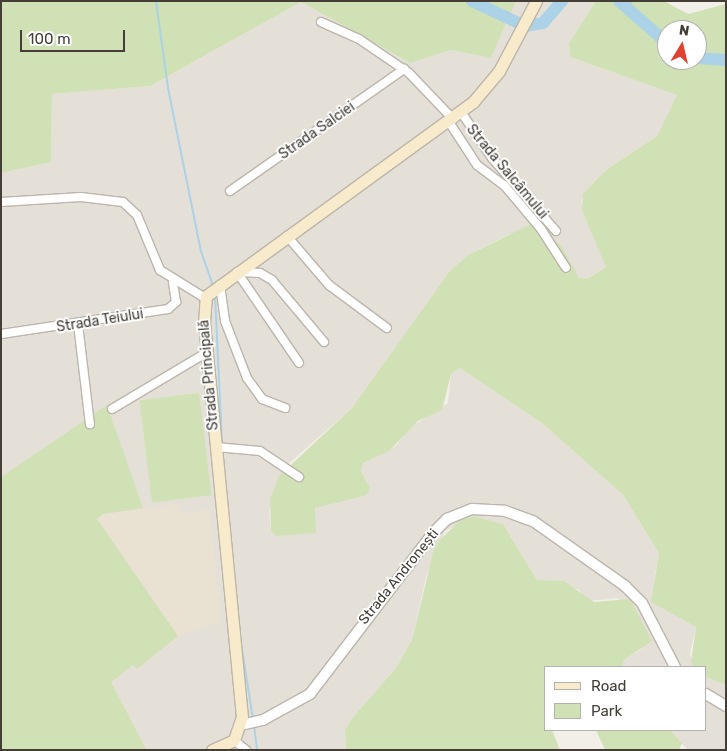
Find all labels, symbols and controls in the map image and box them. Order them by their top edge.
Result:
scale bar [22,20,128,52]
north arrow [657,20,707,70]
text: N [678,21,691,40]
text: 100 m [28,30,70,48]
street label: Strada Salciei [276,99,358,163]
street label: Strada Salcâmului [463,121,551,223]
street label: Strada Teiului [55,306,145,336]
street label: Strada Principală [196,319,222,431]
street label: Strada Andronești [355,526,443,628]
legend [544,666,707,731]
text: Road [591,677,627,695]
text: Park [591,702,622,720]

